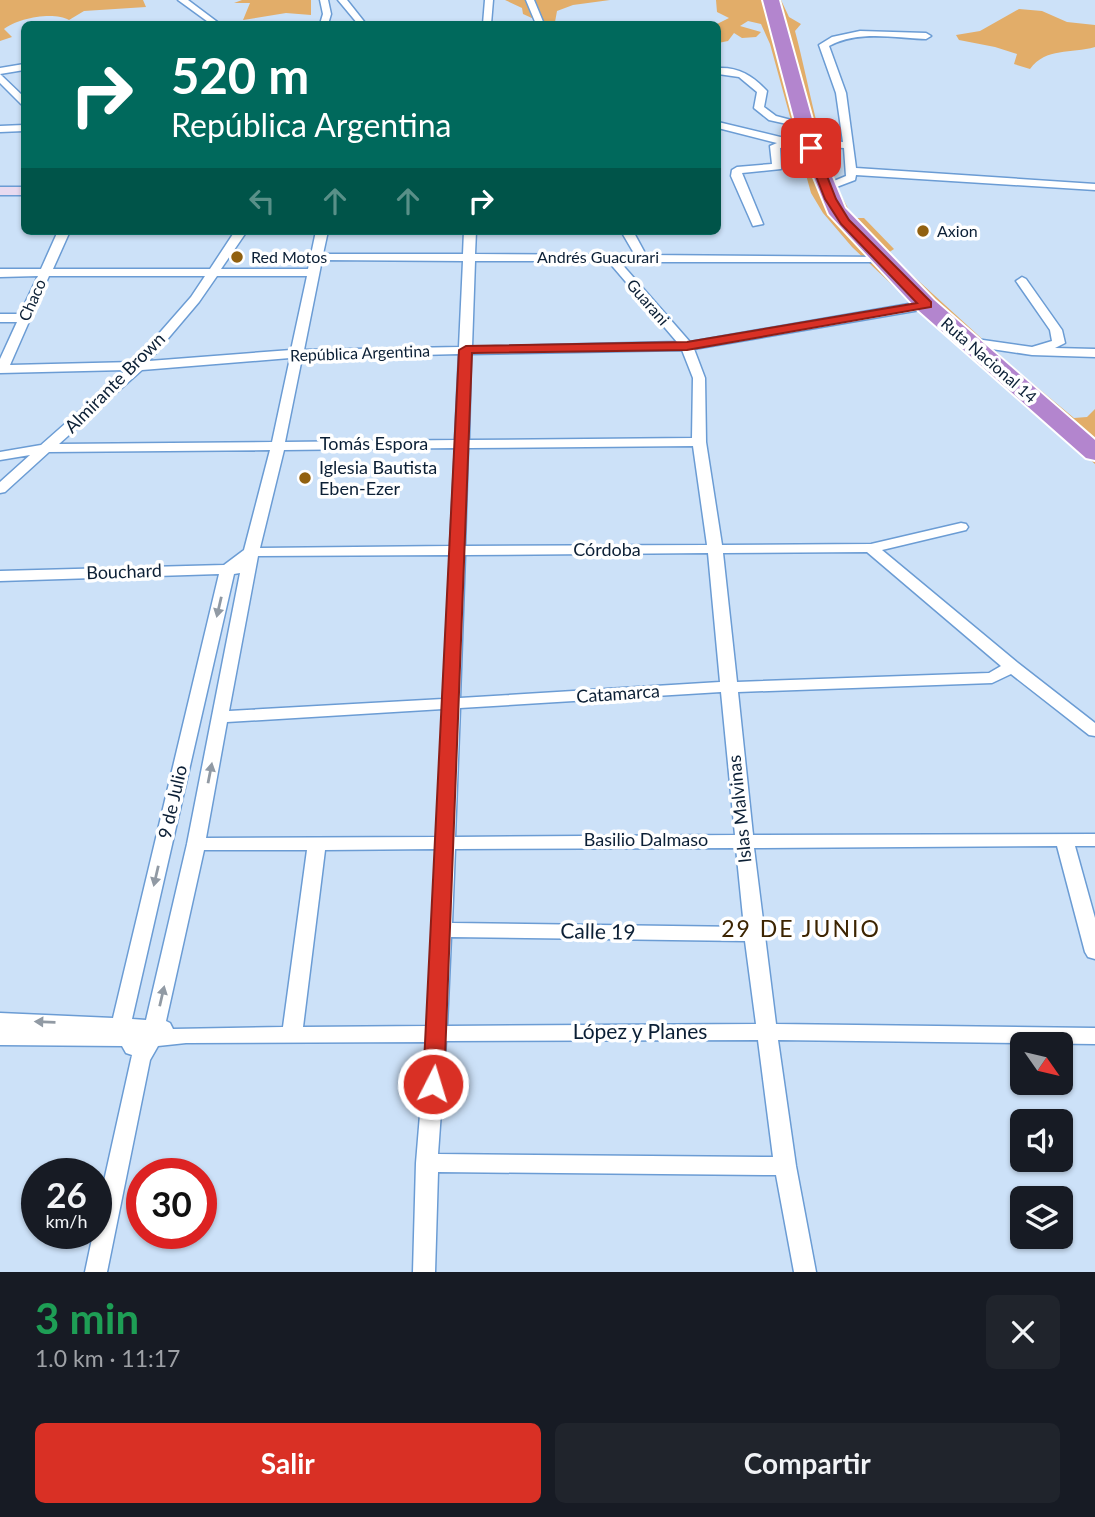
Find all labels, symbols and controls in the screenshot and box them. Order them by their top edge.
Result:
text: 520 m [171,46,309,104]
icon: right [56,49,147,140]
text: República Argentina [171,105,451,144]
pin [781,118,841,178]
icon: arrive [792,129,830,167]
icon: left [243,182,281,220]
icon: ahead [316,182,354,220]
icon: ahead [389,182,427,220]
icon: right [462,182,500,220]
place label: Axion [937,221,978,240]
marker: Axion [915,223,931,239]
place label: Red Motos [251,247,327,266]
street label: Andrés Guacurari [537,247,659,266]
marker: Red Motos [229,249,245,265]
street label: Guarani [623,275,674,329]
street label: Chaco [14,276,49,324]
street label: Ruta Nacional 14 [938,313,1041,406]
street label: Almirante Brown [59,327,169,437]
street label: República Argentina [290,341,430,364]
street label: Tomás Espora [320,432,428,454]
place label: Iglesia Bautista Eben-Ezer [319,456,437,499]
marker: Iglesia Bautista Eben-Ezer [297,470,313,486]
street label: Córdoba [573,538,641,560]
street label: Bouchard [86,559,162,583]
one-way arrow [213,596,224,618]
street label: Catamarca [575,679,660,707]
street label: Islas Malvinas [722,754,756,864]
one-way arrow [205,762,216,784]
street label: 9 de Julio [153,763,191,841]
street label: Basilio Dalmaso [584,828,708,850]
one-way arrow [150,865,161,887]
district label: 29 DE JUNIO [721,914,881,942]
street label: Calle 19 [560,917,636,944]
one-way arrow [157,985,168,1007]
one-way arrow [34,1017,56,1028]
street label: López y Planes [573,1018,707,1043]
north arrow [1010,1032,1073,1096]
map controls [1010,1032,1073,1249]
position arrow [396,1047,470,1121]
button: sound [1010,1109,1073,1172]
speed limit sign: 30 [126,1158,217,1249]
text: 26 [46,1173,87,1215]
button: layers [1010,1186,1073,1249]
text: km/h [45,1210,88,1232]
text: 3 min [35,1293,139,1343]
button: close [986,1295,1060,1369]
text: 1.0 km · 11:17 [35,1344,180,1372]
button: Salir [35,1423,541,1503]
button: Compartir [555,1423,1060,1503]

